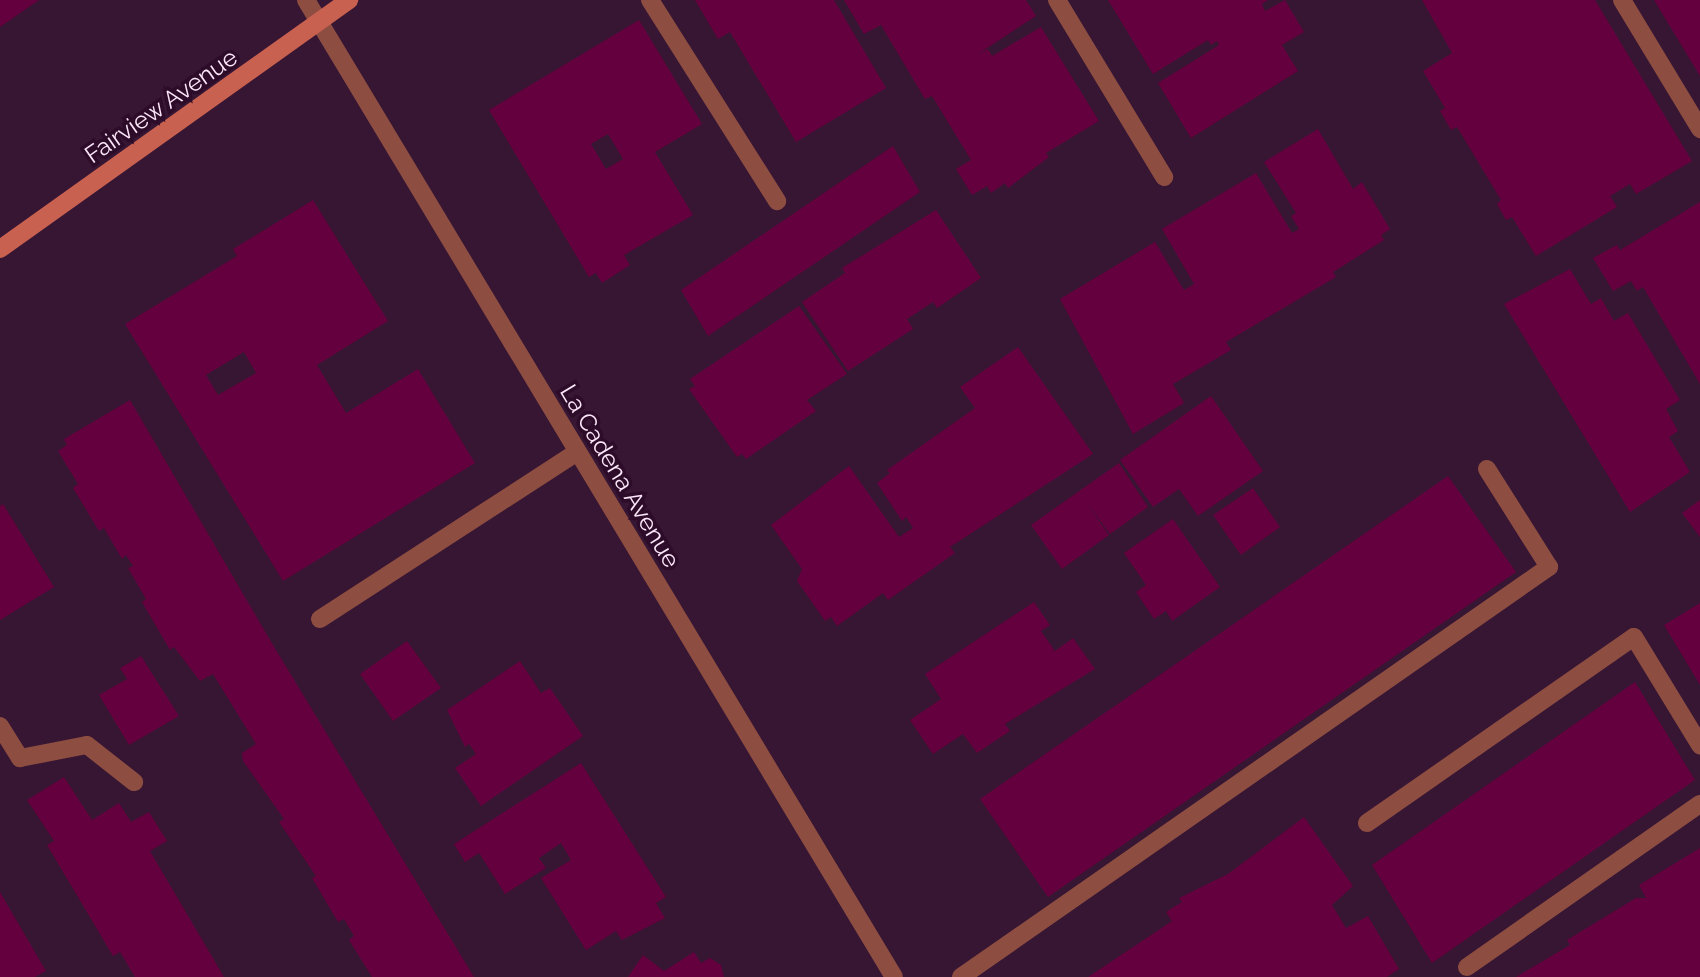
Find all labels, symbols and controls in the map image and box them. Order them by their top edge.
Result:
street label: Fairview Avenue [79,42,243,170]
street label: La Cadena Avenue [554,379,686,573]

